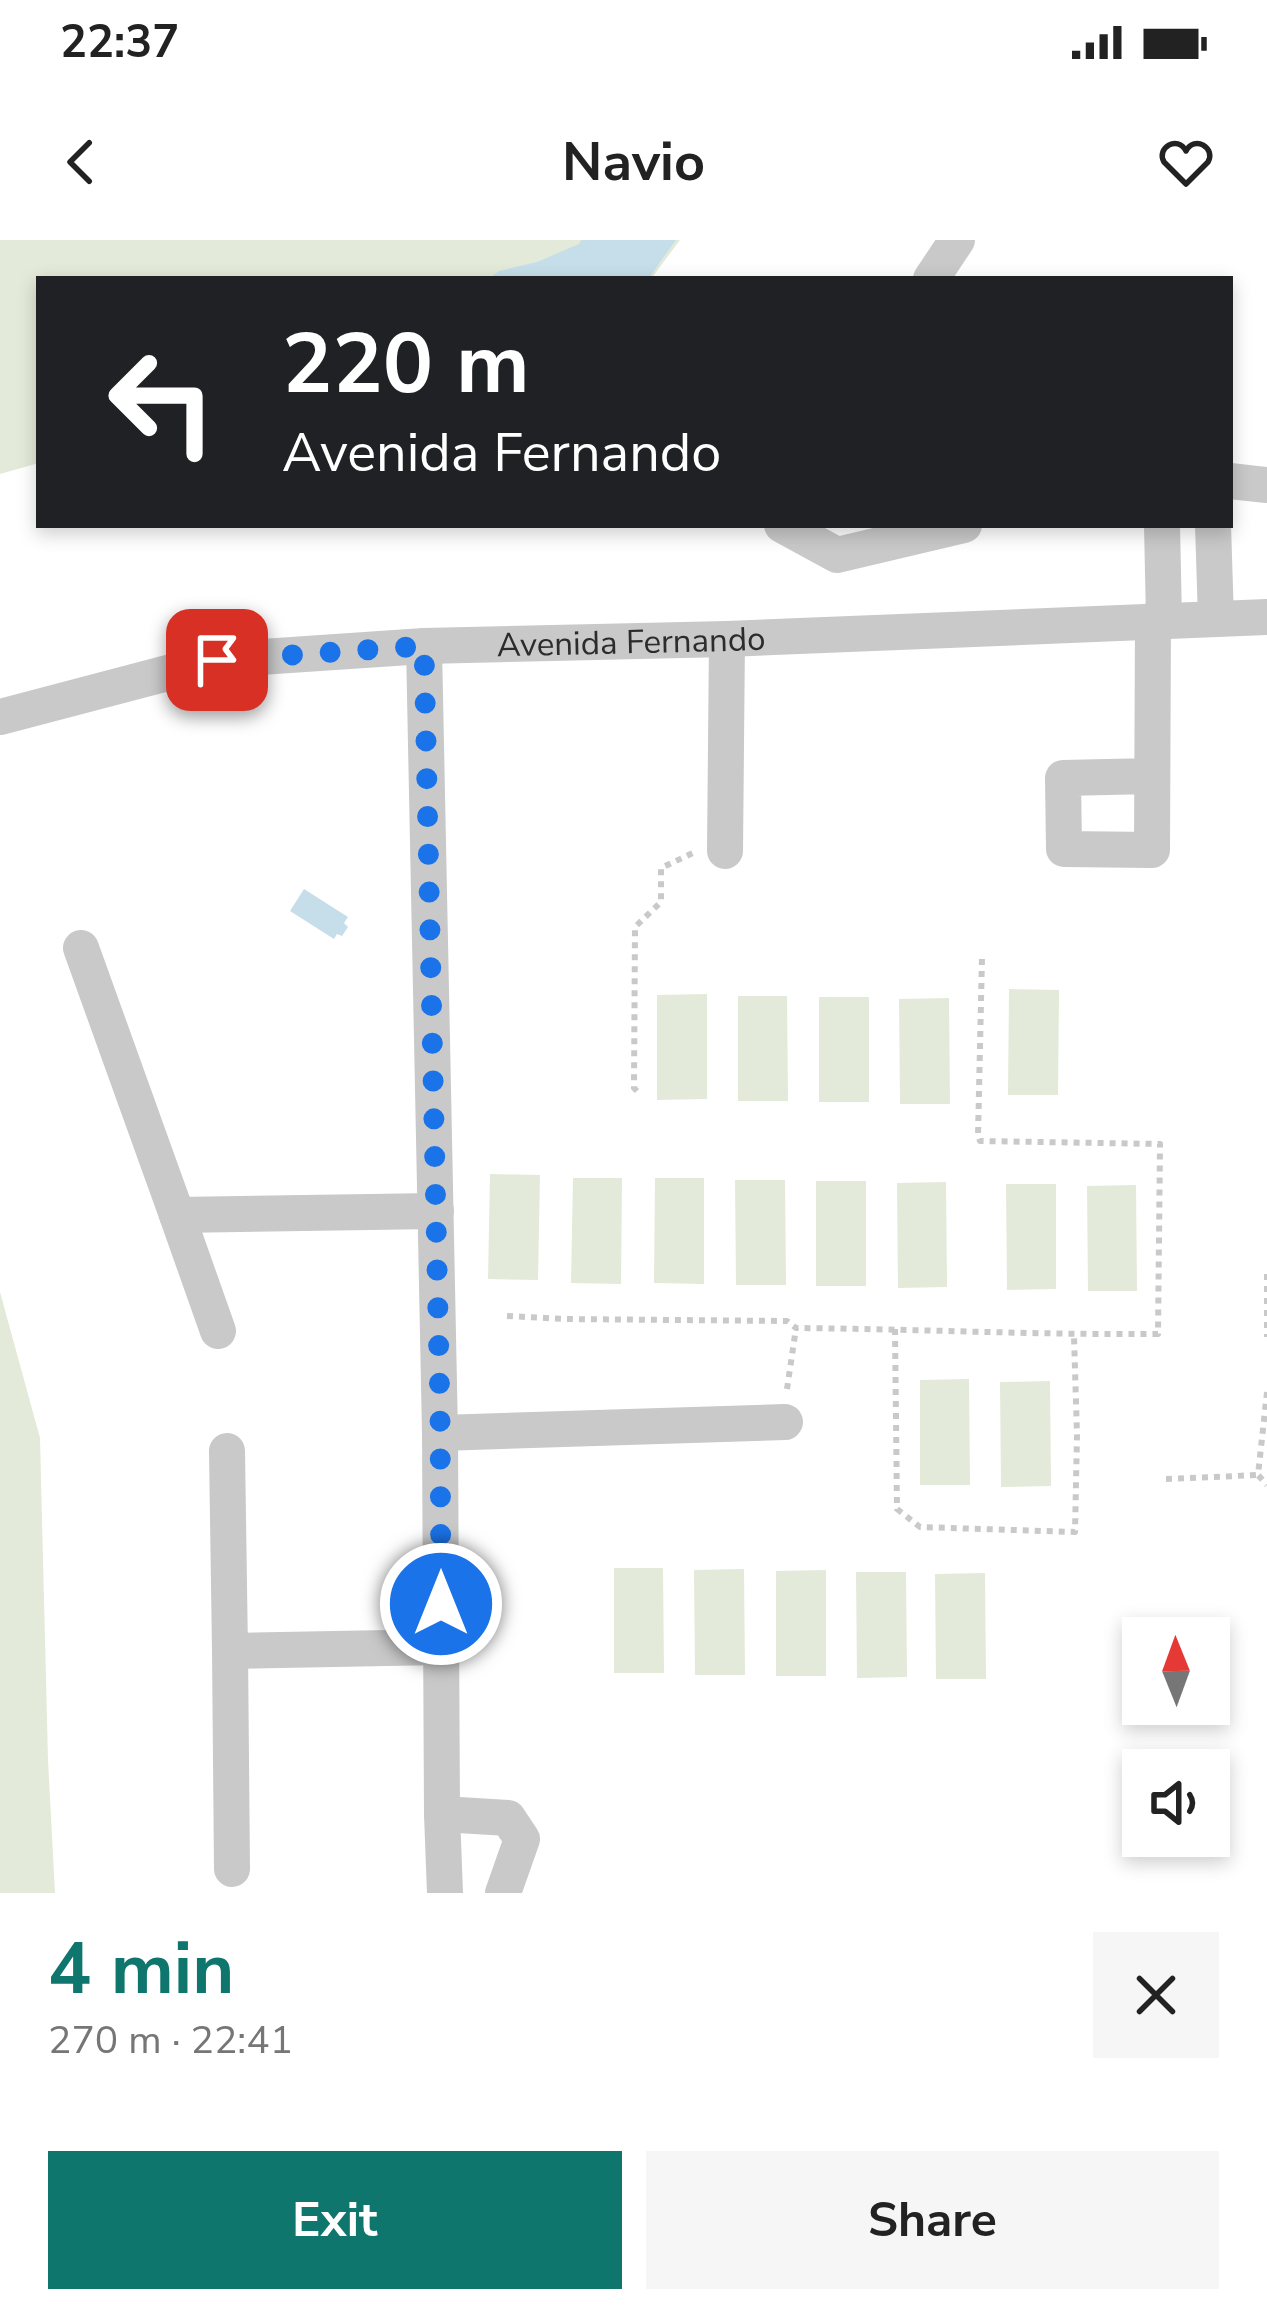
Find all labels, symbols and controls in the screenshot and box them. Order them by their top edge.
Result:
text: 22:37 [60,12,179,73]
text: Navio [562,125,705,199]
icon: back [48,129,114,195]
icon: heart [1153,129,1219,195]
text: 220 m [282,307,530,422]
icon: left [84,324,240,480]
text: Avenida Fernando [282,416,721,490]
pin [166,609,268,711]
street label: Avenida Fernando [496,616,766,668]
icon: arrive [184,627,250,693]
position arrow [378,1541,504,1667]
north arrow [1122,1617,1230,1725]
map controls [1122,1617,1230,1857]
button: sound [1122,1749,1230,1857]
text: 4 min [48,1920,234,2018]
button: close [1093,1932,1219,2058]
text: 270 m · 22:41 [48,2014,293,2067]
button: Exit [48,2151,622,2289]
button: Share [646,2151,1219,2289]

